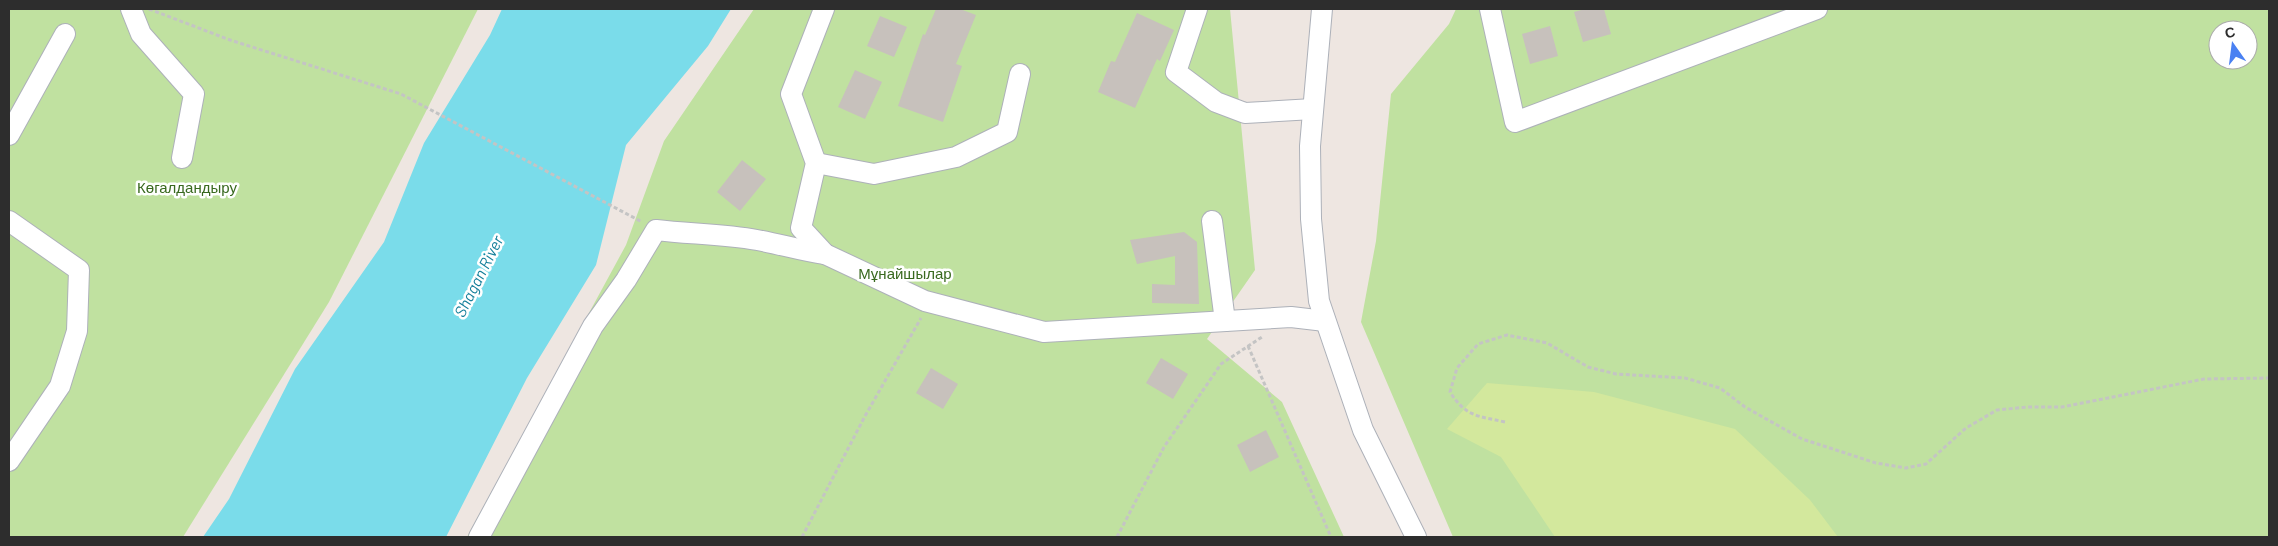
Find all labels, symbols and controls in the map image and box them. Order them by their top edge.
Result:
north arrow [2208,20,2258,70]
text: С [2223,22,2237,41]
park label: Көгалдандыру [137,178,237,196]
water label: Shagan River [449,231,507,320]
park label: Мұнайшылар [858,264,952,282]

